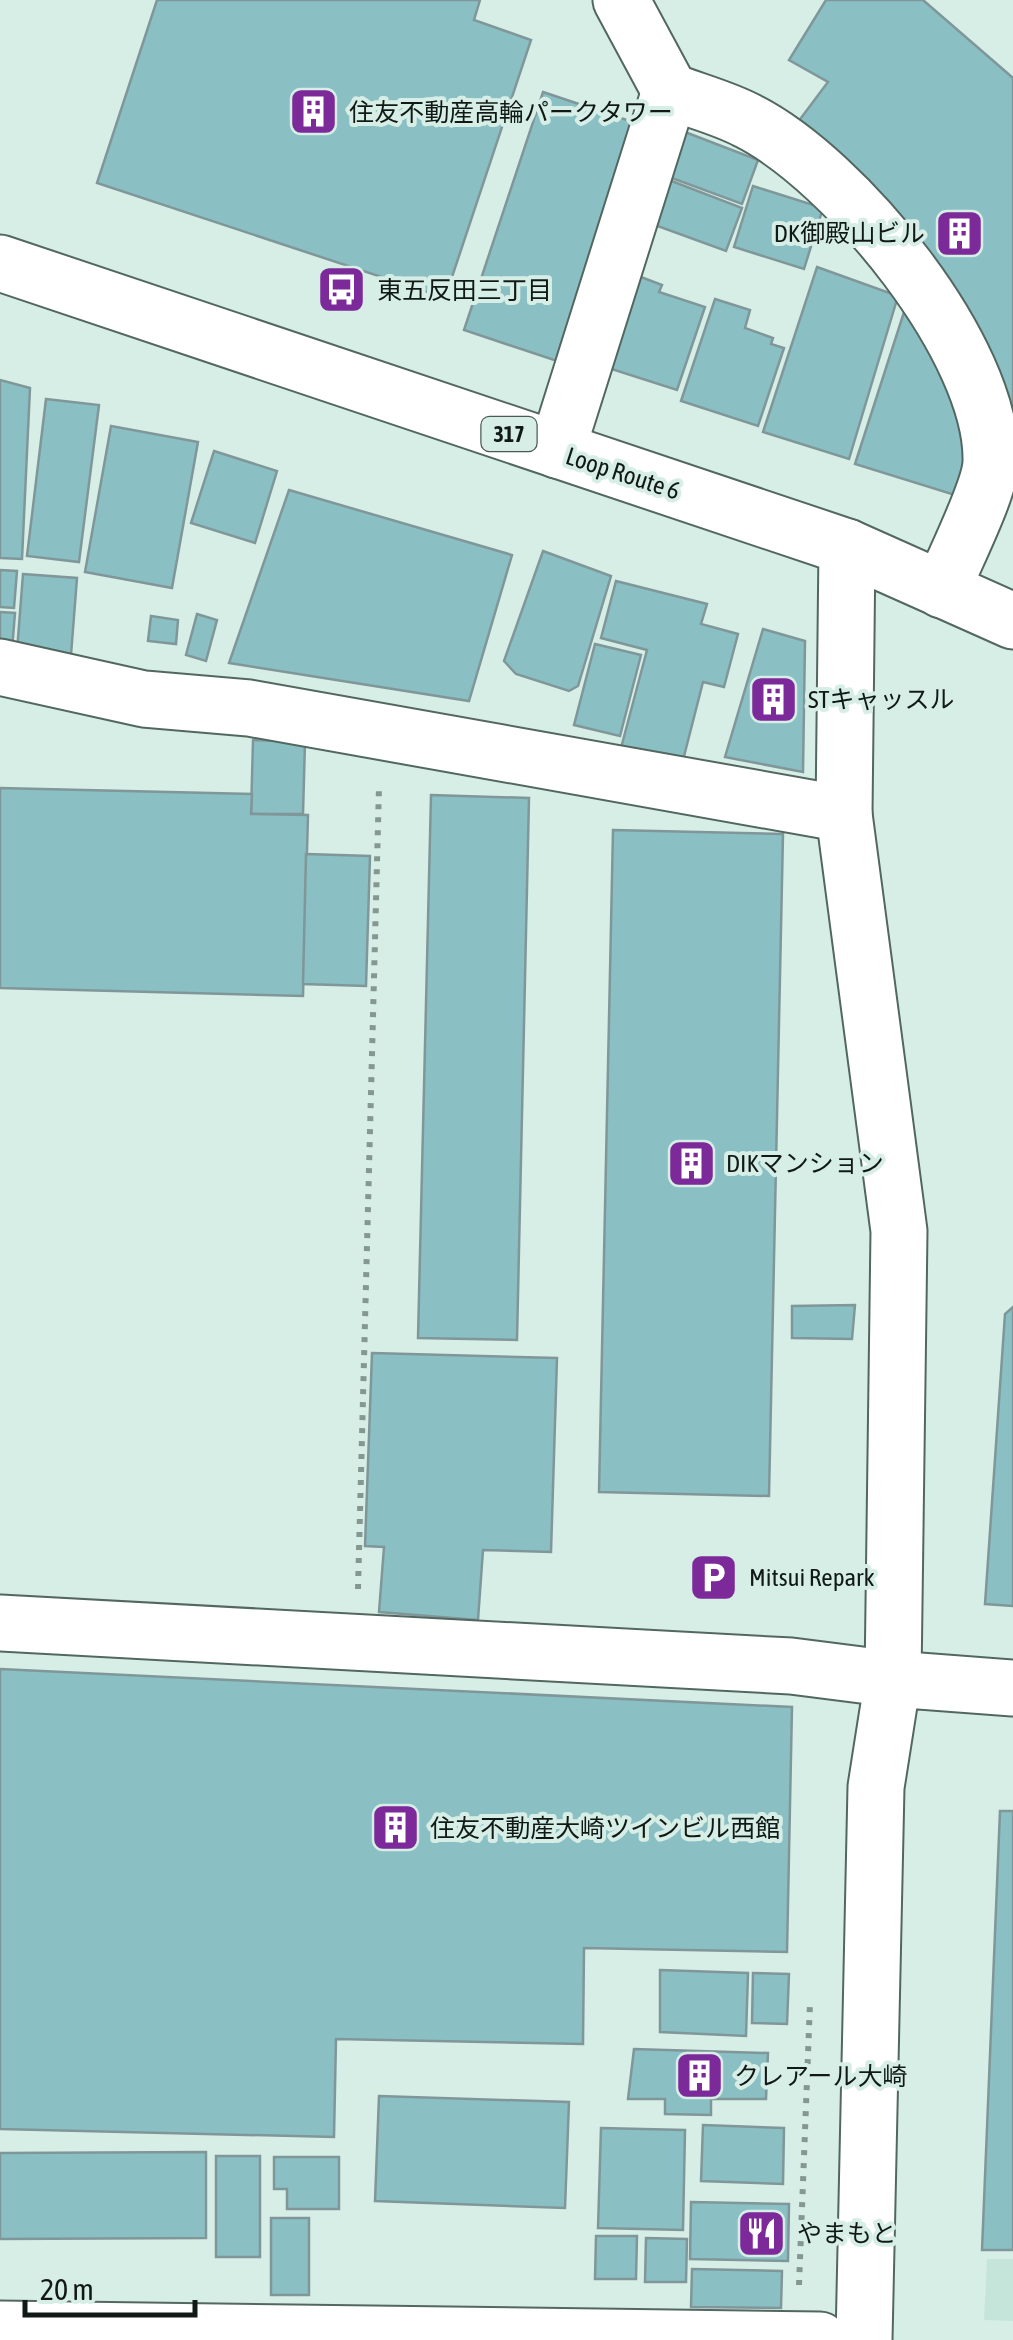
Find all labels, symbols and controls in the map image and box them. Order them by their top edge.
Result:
building icon: 住友不動産高輪パークタワー [288,86,340,138]
place label: 住友不動産高輪パークタワー [349,98,673,126]
building icon: DK御殿山ビル [934,207,986,259]
place label: DK御殿山ビル [774,219,925,247]
bus stop icon: 東五反田三丁目 [316,264,368,316]
place label: 東五反田三丁目 [377,276,552,304]
road number: 317 [482,417,536,451]
street label: Loop Route 6 [562,441,684,505]
building icon: STキャッスル [747,673,799,725]
place label: STキャッスル [808,685,954,713]
building icon: DIKマンション [665,1137,717,1189]
place label: DIKマンション [726,1149,884,1177]
parking icon: Mitsui Repark [688,1551,740,1603]
place label: Mitsui Repark [749,1563,874,1591]
building icon: 住友不動産大崎ツインビル西館 [369,1802,421,1854]
place label: 住友不動産大崎ツインビル西館 [430,1814,780,1842]
building icon: クレアール大崎 [673,2050,725,2102]
place label: クレアール大崎 [734,2062,908,2090]
restaurant icon: やまもと [736,2207,788,2259]
place label: やまもと [797,2219,897,2247]
scale bar [25,2255,195,2317]
text: 20 m [40,2272,94,2306]

